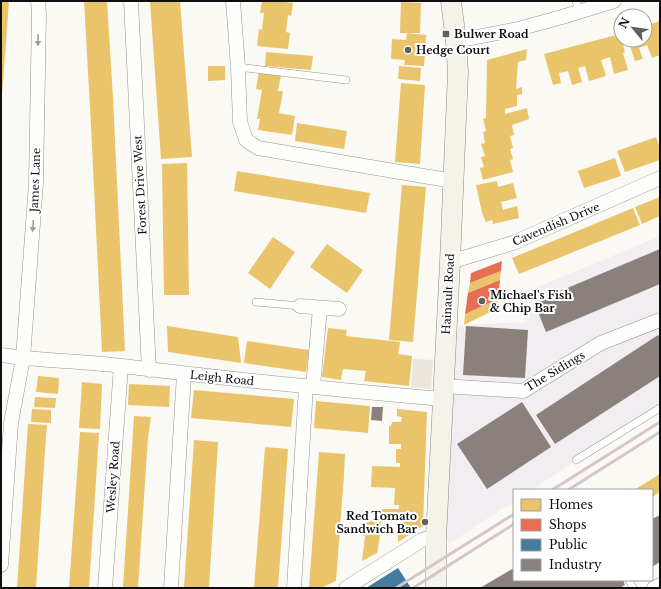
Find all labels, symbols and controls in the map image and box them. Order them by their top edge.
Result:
north arrow [613,8,653,48]
text: N [616,15,633,31]
place label: Bulwer Road [454,27,529,41]
marker: Bulwer Road [441,29,451,39]
one-way arrow [35,34,42,46]
place label: Hedge Court [416,43,491,57]
marker: Hedge Court [403,45,413,55]
street label: Forest Drive West [130,134,150,235]
street label: James Lane [27,148,43,214]
street label: Cavendish Drive [510,199,602,249]
one-way arrow [29,220,36,232]
street label: Hainault Road [439,253,457,335]
place label: Michael's Fish & Chip Bar [490,288,572,315]
marker: Michael's Fish & Chip Bar [477,296,487,306]
street label: The Sidings [523,348,587,394]
street label: Leigh Road [189,368,255,388]
street label: Wesley Road [103,440,123,515]
legend [513,489,653,581]
text: Homes [549,497,593,512]
place label: Red Tomato Sandwich Bar [337,509,418,536]
marker: Red Tomato Sandwich Bar [420,517,430,527]
text: Shops [549,517,586,532]
text: Public [549,537,588,552]
text: Industry [549,557,602,572]

